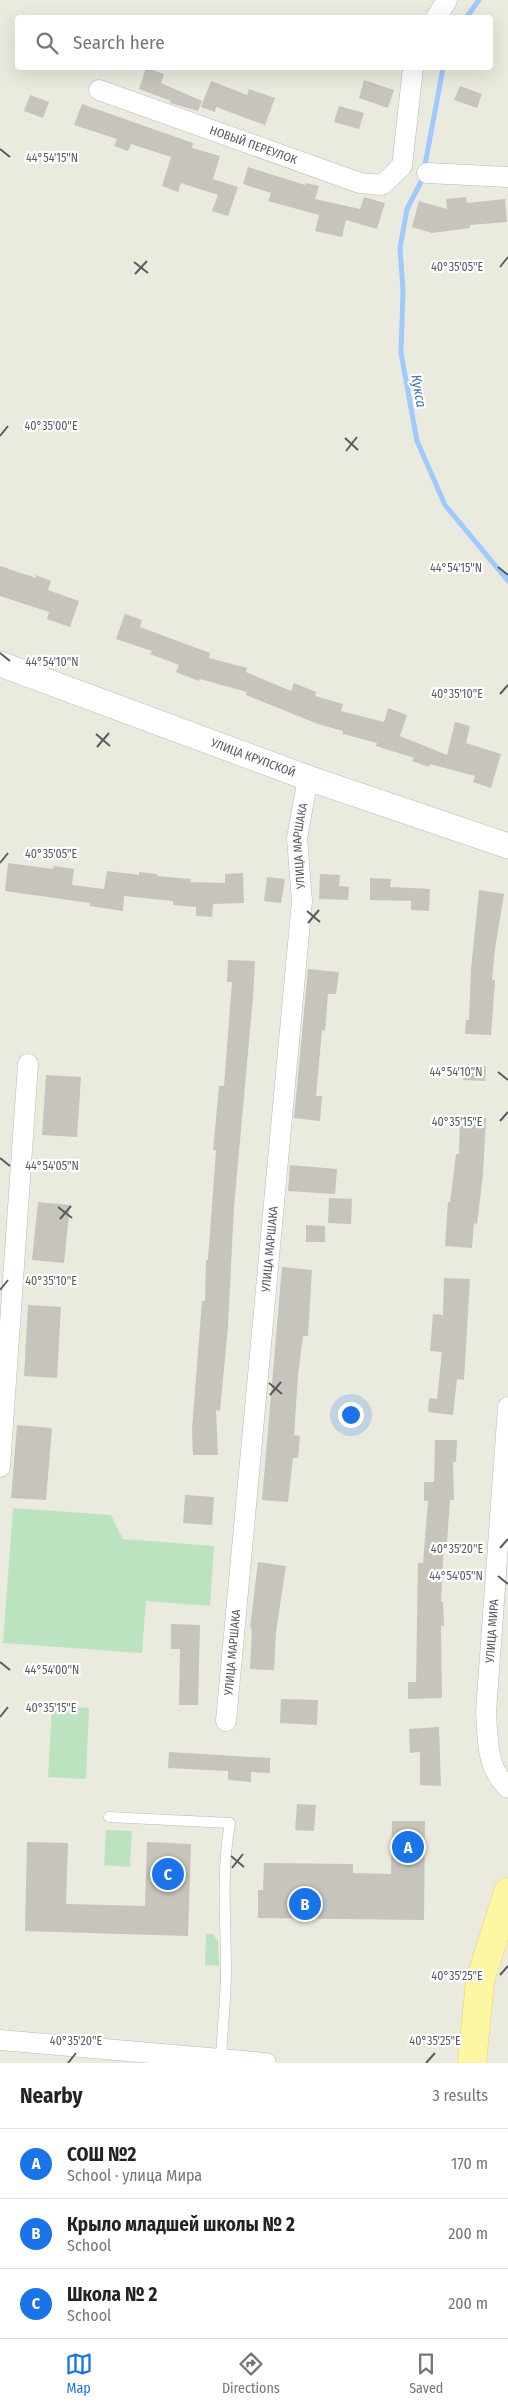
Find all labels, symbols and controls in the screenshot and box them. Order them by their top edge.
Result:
search box [15,15,493,70]
icon: search [33,29,61,57]
text: Search here [73,31,165,54]
street label: НОВЫЙ ПЕРЕУЛОК [208,123,300,167]
text: 44°54'15"N [26,151,78,165]
text: 40°35'05"E [431,260,483,274]
water label: Кукса [407,373,430,409]
text: 40°35'00"E [24,419,78,433]
text: 44°54'15"N [430,561,482,575]
text: 44°54'10"N [25,655,79,669]
text: 40°35'10"E [431,687,483,701]
street label: УЛИЦА КРУПСКОЙ [208,735,298,780]
street label: УЛИЦА МАРШАКА [290,801,310,890]
text: 40°35'05"E [25,847,77,861]
text: 44°54'10"N [429,1065,483,1079]
text: 40°35'15"E [432,1115,483,1129]
text: 44°54'05"N [25,1159,79,1173]
street label: УЛИЦА МАРШАКА [259,1205,281,1294]
text: 40°35'10"E [25,1274,77,1288]
your location [338,1402,364,1428]
text: 40°35'20"E [431,1542,483,1556]
text: 44°54'05"N [429,1569,483,1583]
street label: УЛИЦА МИРА [483,1598,501,1664]
street label: УЛИЦА МАРШАКА [221,1608,243,1697]
text: 44°54'00"N [25,1663,79,1677]
text: 40°35'15"E [26,1701,77,1715]
pin: A [392,1828,424,1866]
pin: C [152,1855,184,1893]
pin: B [289,1885,321,1923]
text: 40°35'25"E [431,1969,483,1983]
text: 40°35'20"E [50,2034,102,2048]
text: 40°35'25"E [409,2034,461,2048]
text: Nearby [20,2083,82,2109]
text: 3 results [432,2086,488,2105]
text: СОШ №2 [67,2143,136,2166]
text: A [32,2154,40,2173]
text: 170 m [451,2154,488,2173]
text: School · улица Мира [67,2166,202,2185]
text: Крыло младшей школы № 2 [67,2213,295,2236]
text: B [32,2224,40,2243]
text: 200 m [448,2224,488,2243]
text: School [67,2236,111,2255]
text: Школа № 2 [67,2283,157,2306]
text: C [32,2294,40,2313]
text: 200 m [448,2294,488,2313]
text: School [67,2306,111,2325]
tab: Map [65,2350,93,2397]
tab: Directions [222,2350,280,2397]
tab: Saved [409,2350,443,2397]

